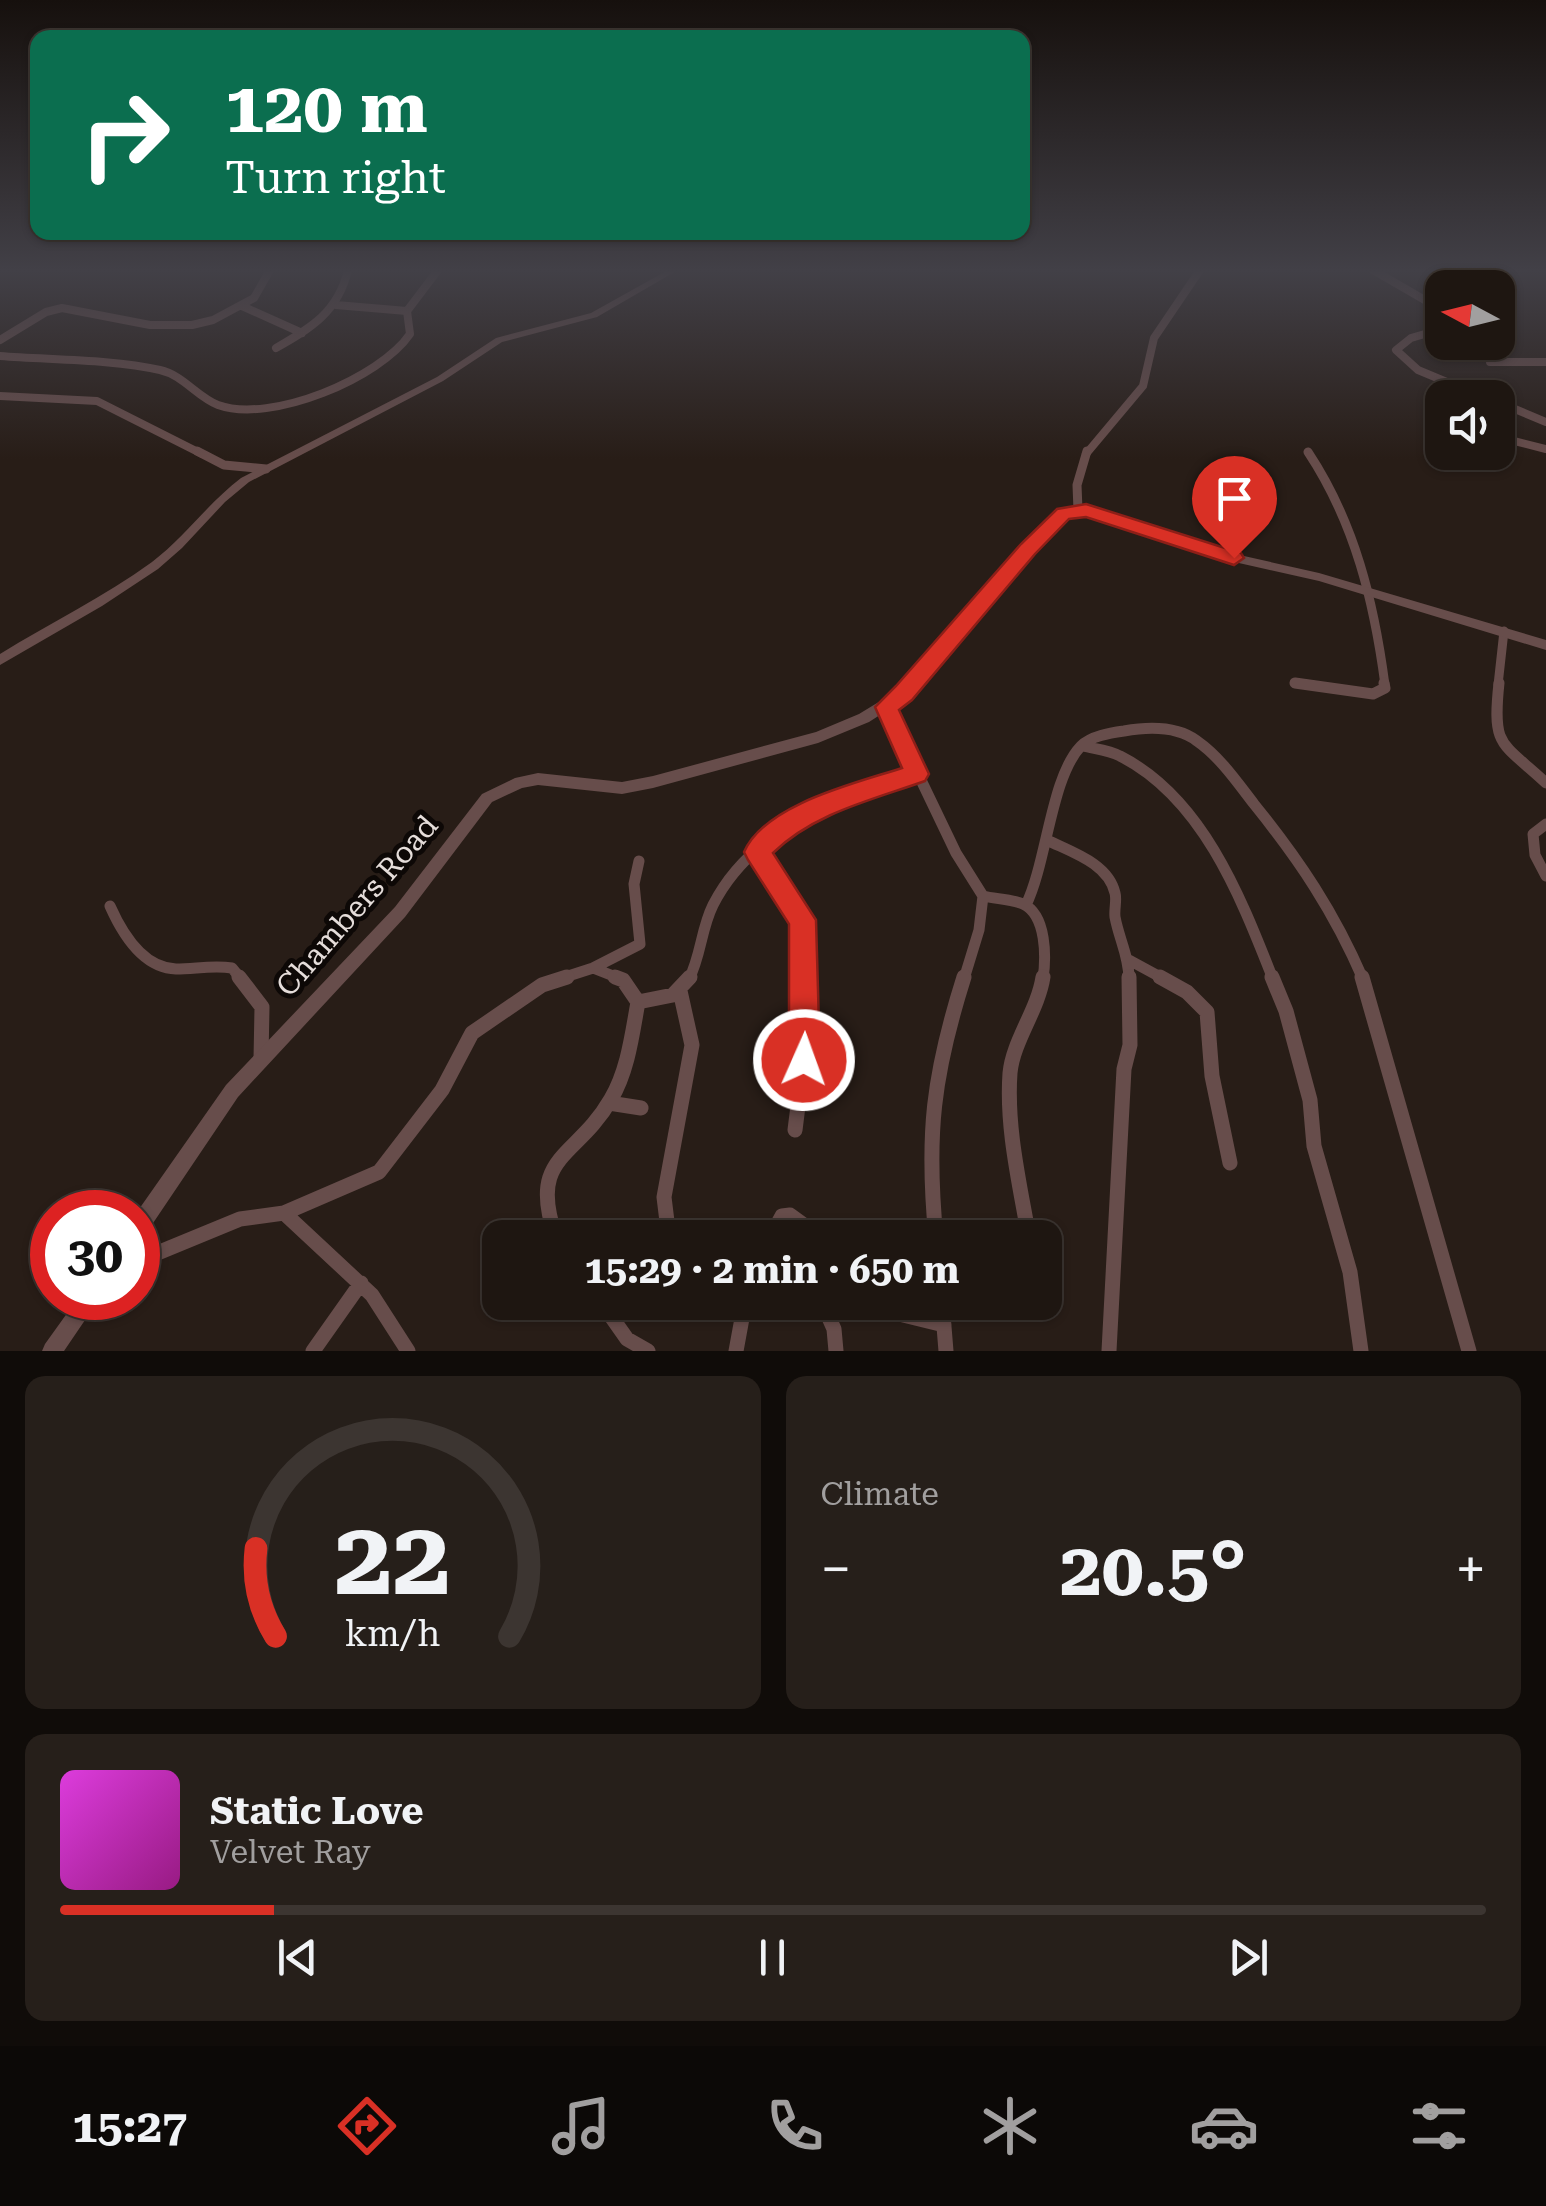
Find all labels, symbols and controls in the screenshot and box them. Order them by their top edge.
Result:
text: 120 m [225,67,428,149]
icon: right [60,70,190,200]
text: Turn right [225,151,446,204]
north arrow [1425,270,1515,360]
map controls [1425,270,1515,470]
button: sound [1425,380,1515,470]
pin [1192,456,1277,559]
icon: arrive [1207,471,1262,526]
street label: Chambers Road [269,808,445,1003]
position arrow [752,1008,856,1112]
speed limit sign: 30 [30,1190,160,1320]
text: 15:29 · 2 min · 650 m [585,1248,959,1292]
text: Climate [821,1475,939,1513]
text: 22 [335,1498,451,1619]
text: 20.5° [1060,1525,1247,1613]
text: − [821,1537,851,1601]
text: + [1455,1537,1486,1601]
text: km/h [345,1613,441,1655]
text: Static Love [210,1789,423,1833]
text: Velvet Ray [210,1833,371,1871]
icon: previous [270,1930,325,1985]
icon: pause [745,1930,800,1985]
icon: next [1221,1930,1276,1985]
icon: directions [332,2091,402,2161]
icon: music [546,2091,616,2161]
icon: phone [760,2091,830,2161]
icon: climate [975,2091,1045,2161]
icon: car [1189,2091,1259,2161]
icon: filters [1404,2091,1474,2161]
text: 15:27 [72,2100,187,2153]

